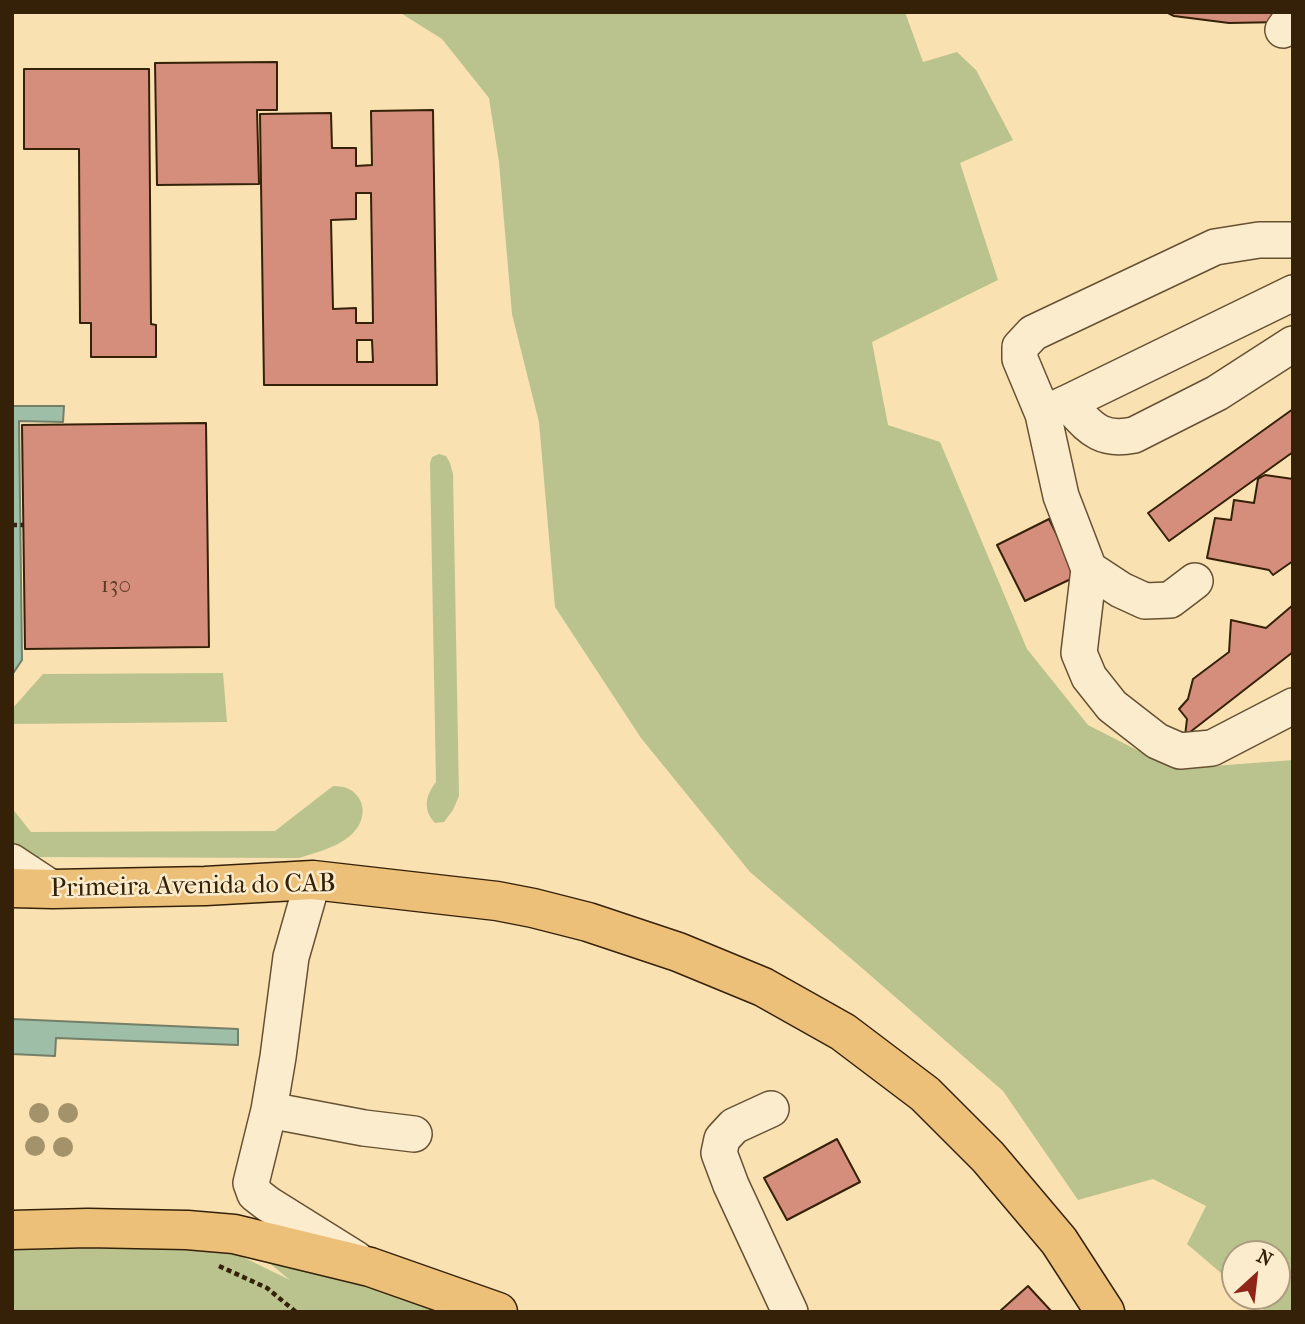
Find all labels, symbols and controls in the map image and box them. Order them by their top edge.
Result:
house number: 130 [101,572,131,600]
street label: Primeira Avenida do CAB [50,869,336,905]
north arrow [1221,1240,1291,1310]
text: N [1253,1245,1276,1271]

